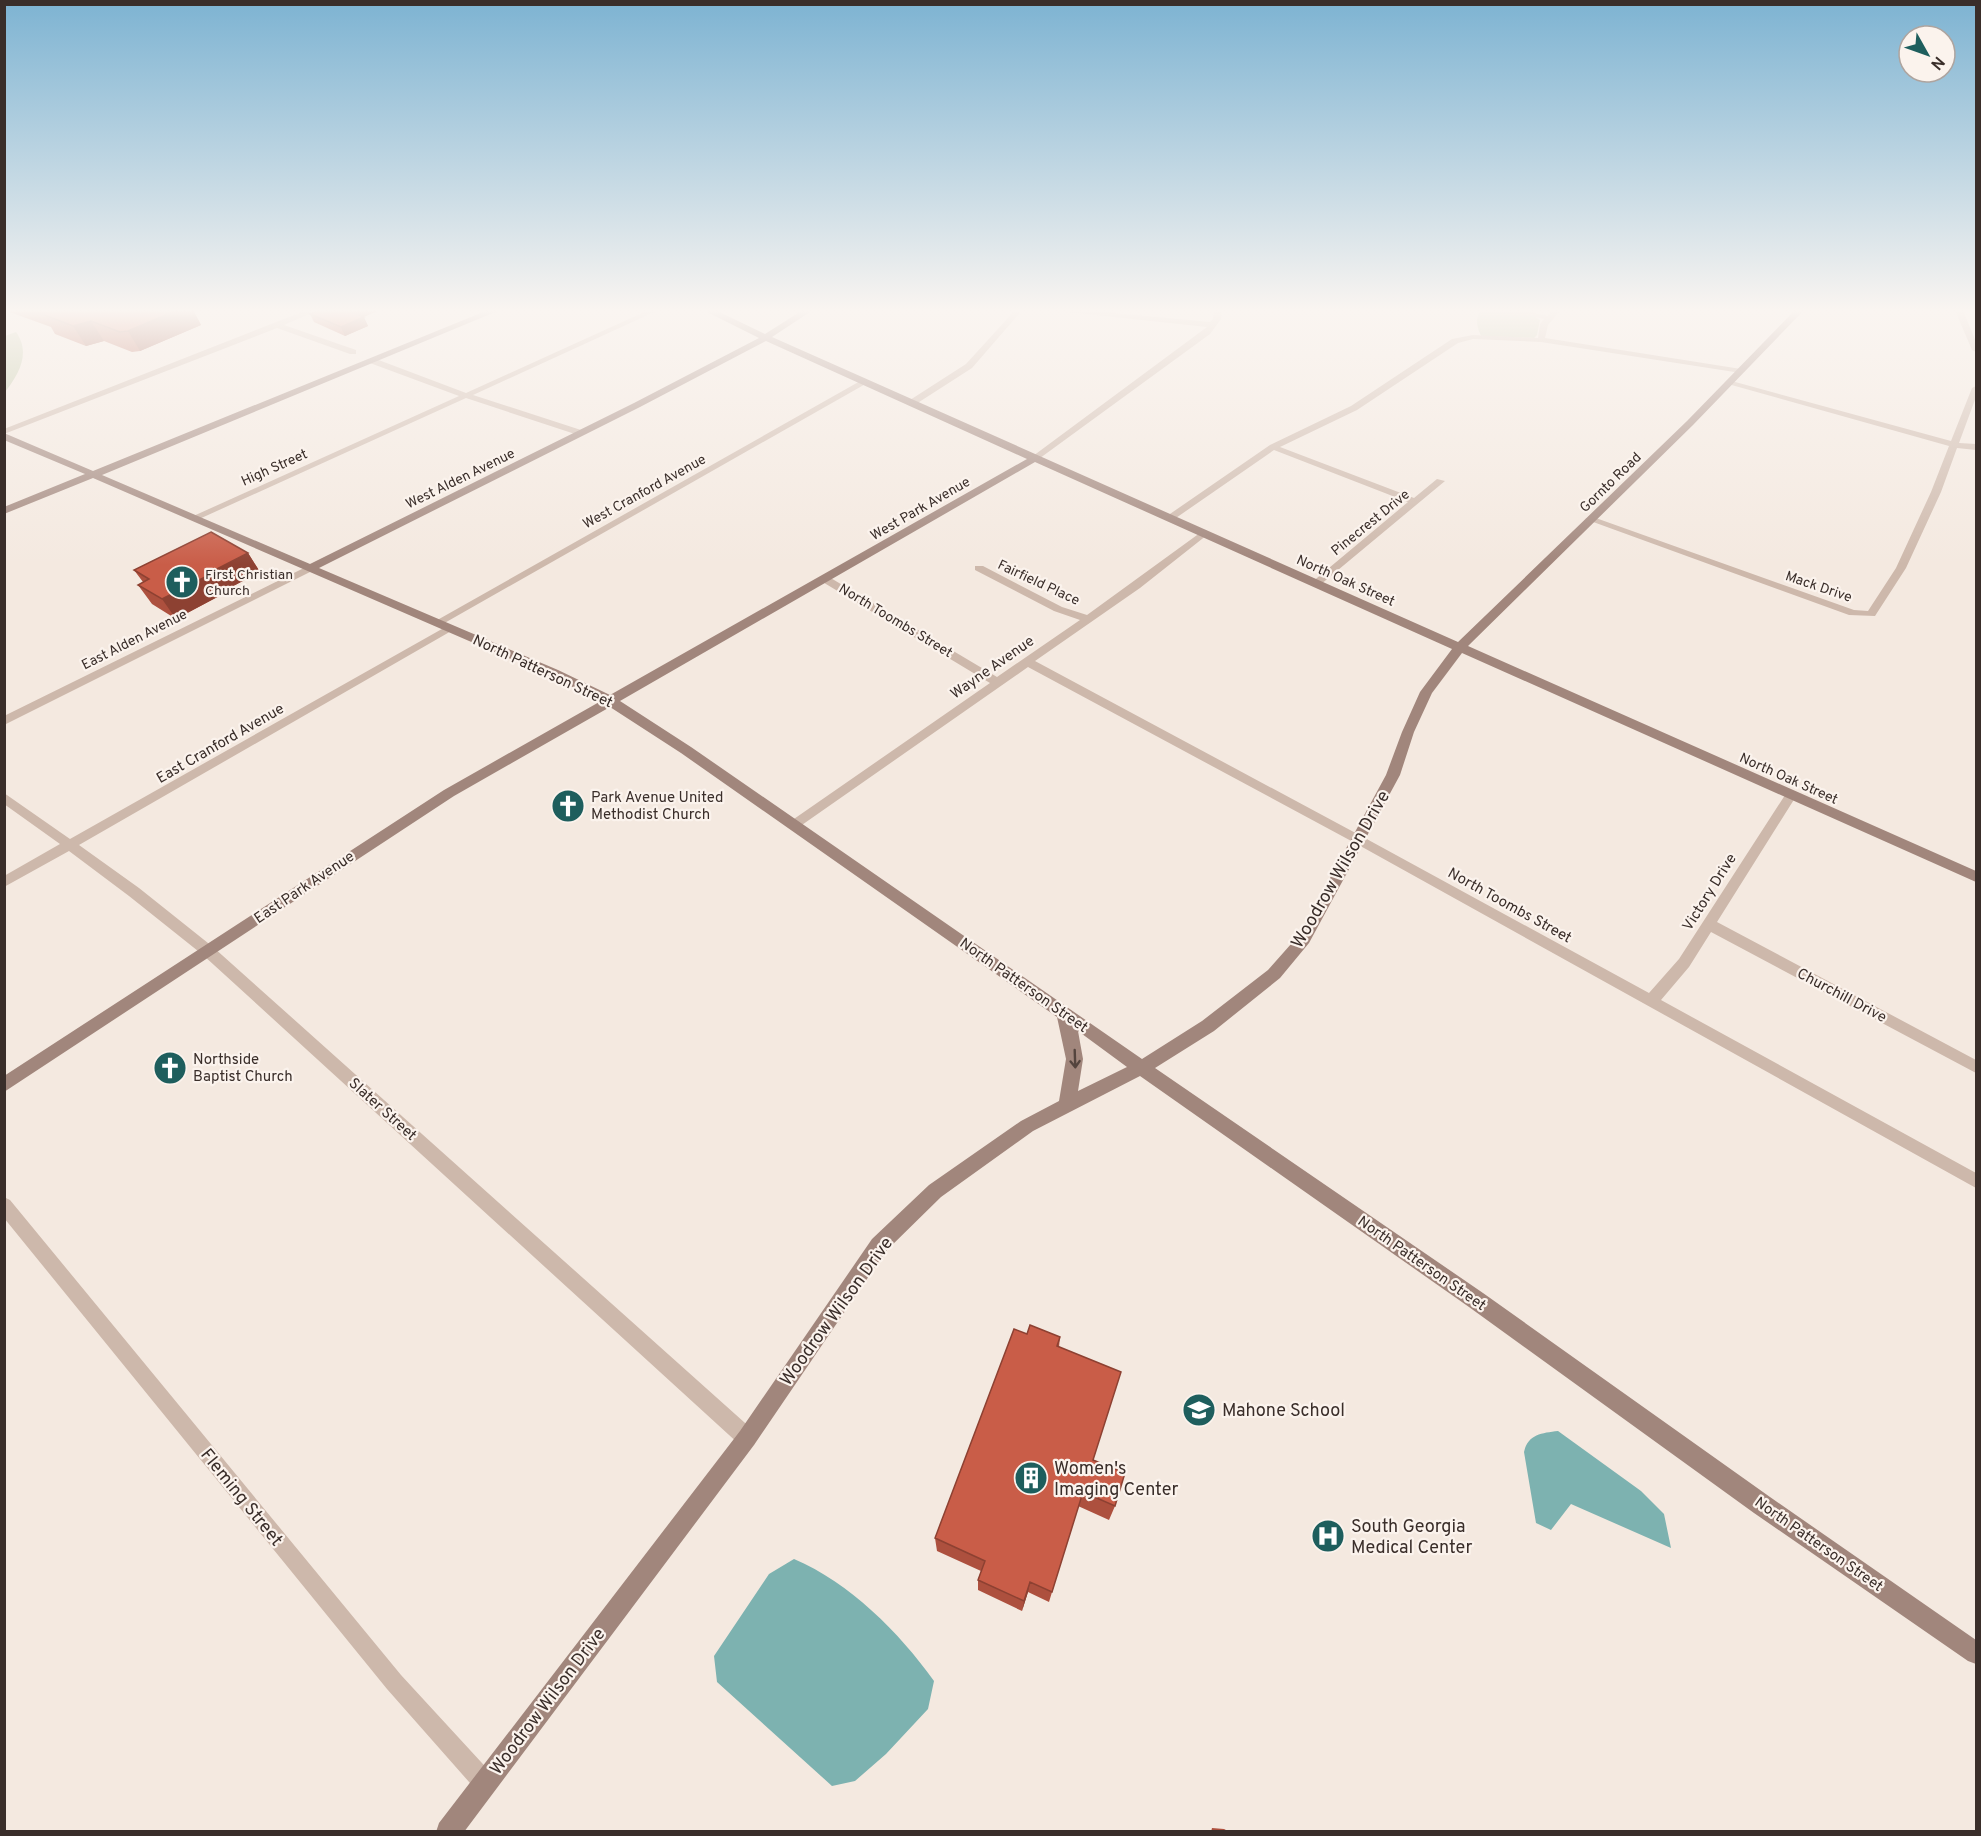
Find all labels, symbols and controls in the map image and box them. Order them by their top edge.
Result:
north arrow [1897,24,1957,84]
text: N [1926,52,1948,73]
street label: High Street [239,446,310,491]
street label: West Alden Avenue [403,446,518,513]
street label: Gornto Road [1577,449,1645,517]
street label: West Cranford Avenue [580,451,709,533]
street label: West Park Avenue [868,474,974,545]
street label: Pinecrest Drive [1328,486,1414,560]
street label: North Oak Street [1293,552,1397,611]
street label: Fairfield Place [995,557,1082,610]
church icon: First Christian Church [164,564,200,600]
place label: First Christian Church [205,567,293,600]
street label: Mack Drive [1783,568,1854,607]
street label: North Toombs Street [835,581,955,662]
street label: East Alden Avenue [79,606,190,674]
street label: North Patterson Street [469,632,615,713]
street label: Wayne Avenue [947,632,1038,704]
street label: East Cranford Avenue [153,700,288,789]
street label: North Oak Street [1736,750,1840,809]
street label: Woodrow Wilson Drive [1287,787,1396,953]
church icon: Park Avenue United Methodist Church [550,788,586,824]
place label: Park Avenue United Methodist Church [591,789,723,825]
street label: East Park Avenue [251,848,359,929]
street label: Victory Drive [1679,851,1742,935]
street label: North Toombs Street [1444,864,1575,948]
street label: North Patterson Street [955,935,1091,1038]
street label: Churchill Drive [1793,965,1889,1028]
one-way arrow [1070,1049,1081,1069]
church icon: Northside Baptist Church [152,1050,188,1086]
place label: Northside Baptist Church [193,1051,293,1087]
street label: Slater Street [344,1075,420,1146]
street label: North Patterson Street [1353,1213,1489,1316]
street label: Woodrow Wilson Drive [776,1233,899,1391]
school or university icon: Mahone School [1181,1392,1217,1428]
place label: Mahone School [1222,1400,1345,1423]
street label: Fleming Street [195,1445,287,1551]
place label: Women's Imaging Center [1054,1458,1179,1502]
building icon: Women's Imaging Center [1013,1460,1049,1496]
street label: North Patterson Street [1750,1494,1886,1597]
place label: South Georgia Medical Center [1351,1516,1472,1560]
hospital icon: South Georgia Medical Center [1310,1518,1346,1554]
street label: Woodrow Wilson Drive [485,1624,611,1780]

